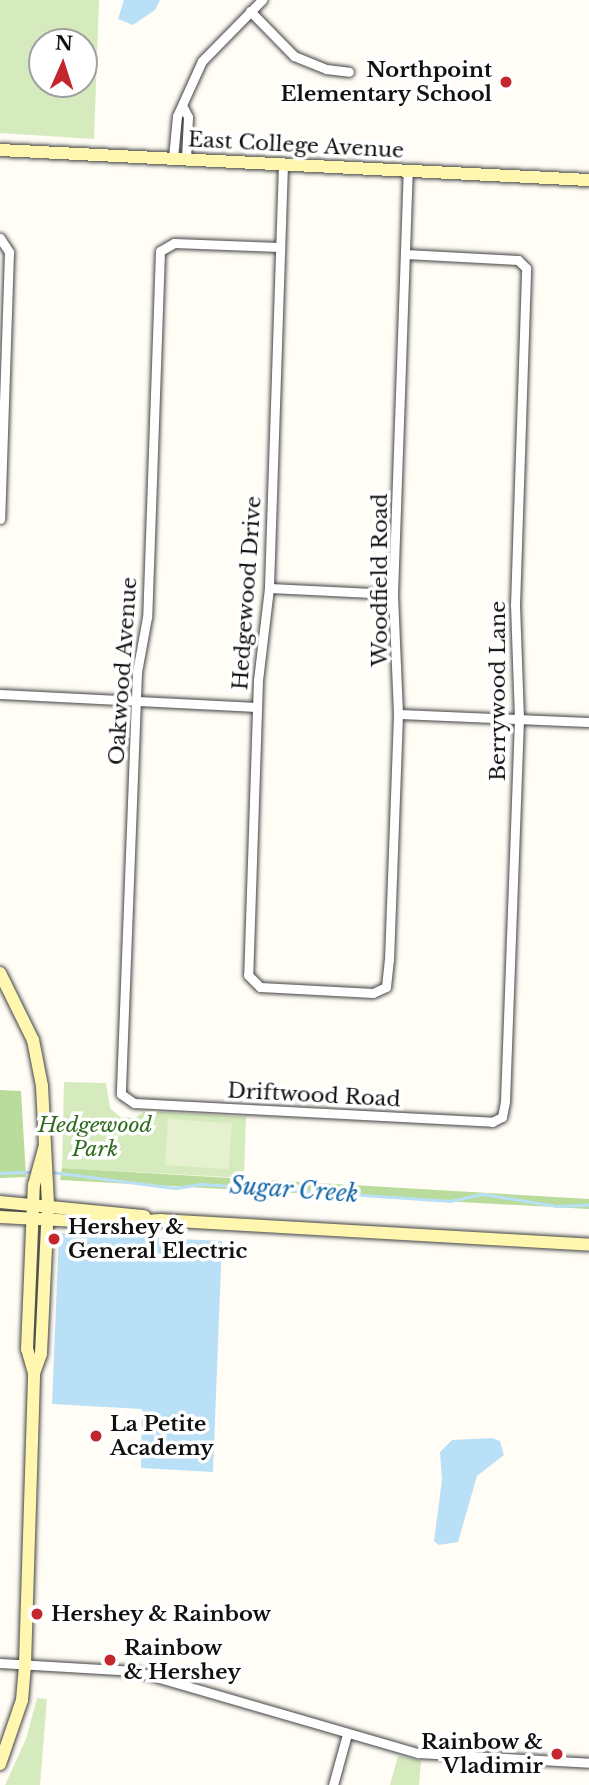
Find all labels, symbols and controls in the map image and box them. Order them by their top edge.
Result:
north arrow [28,28,98,98]
text: N [54,32,74,55]
place label: Northpoint Elementary School [280,57,492,107]
marker: Northpoint Elementary School [498,74,514,90]
street label: East College Avenue [187,127,405,163]
street label: Woodfield Road [367,493,393,667]
street label: Hedgewood Drive [228,495,266,691]
street label: Oakwood Avenue [104,576,142,766]
street label: Berrywood Lane [485,601,511,781]
street label: Driftwood Road [227,1078,401,1112]
park label: Hedgewood Park [38,1112,152,1162]
water label: Sugar Creek [228,1172,360,1208]
place label: Hershey & General Electric [68,1214,247,1264]
marker: Hershey & General Electric [46,1231,62,1247]
place label: La Petite Academy [110,1411,214,1461]
marker: La Petite Academy [88,1428,104,1444]
place label: Hershey & Rainbow [51,1601,272,1627]
marker: Hershey & Rainbow [29,1606,45,1622]
place label: Rainbow & Hershey [124,1635,241,1685]
marker: Rainbow & Hershey [102,1652,118,1668]
place label: Rainbow & Vladimir [420,1729,543,1779]
marker: Rainbow & Vladimir [549,1746,565,1762]

